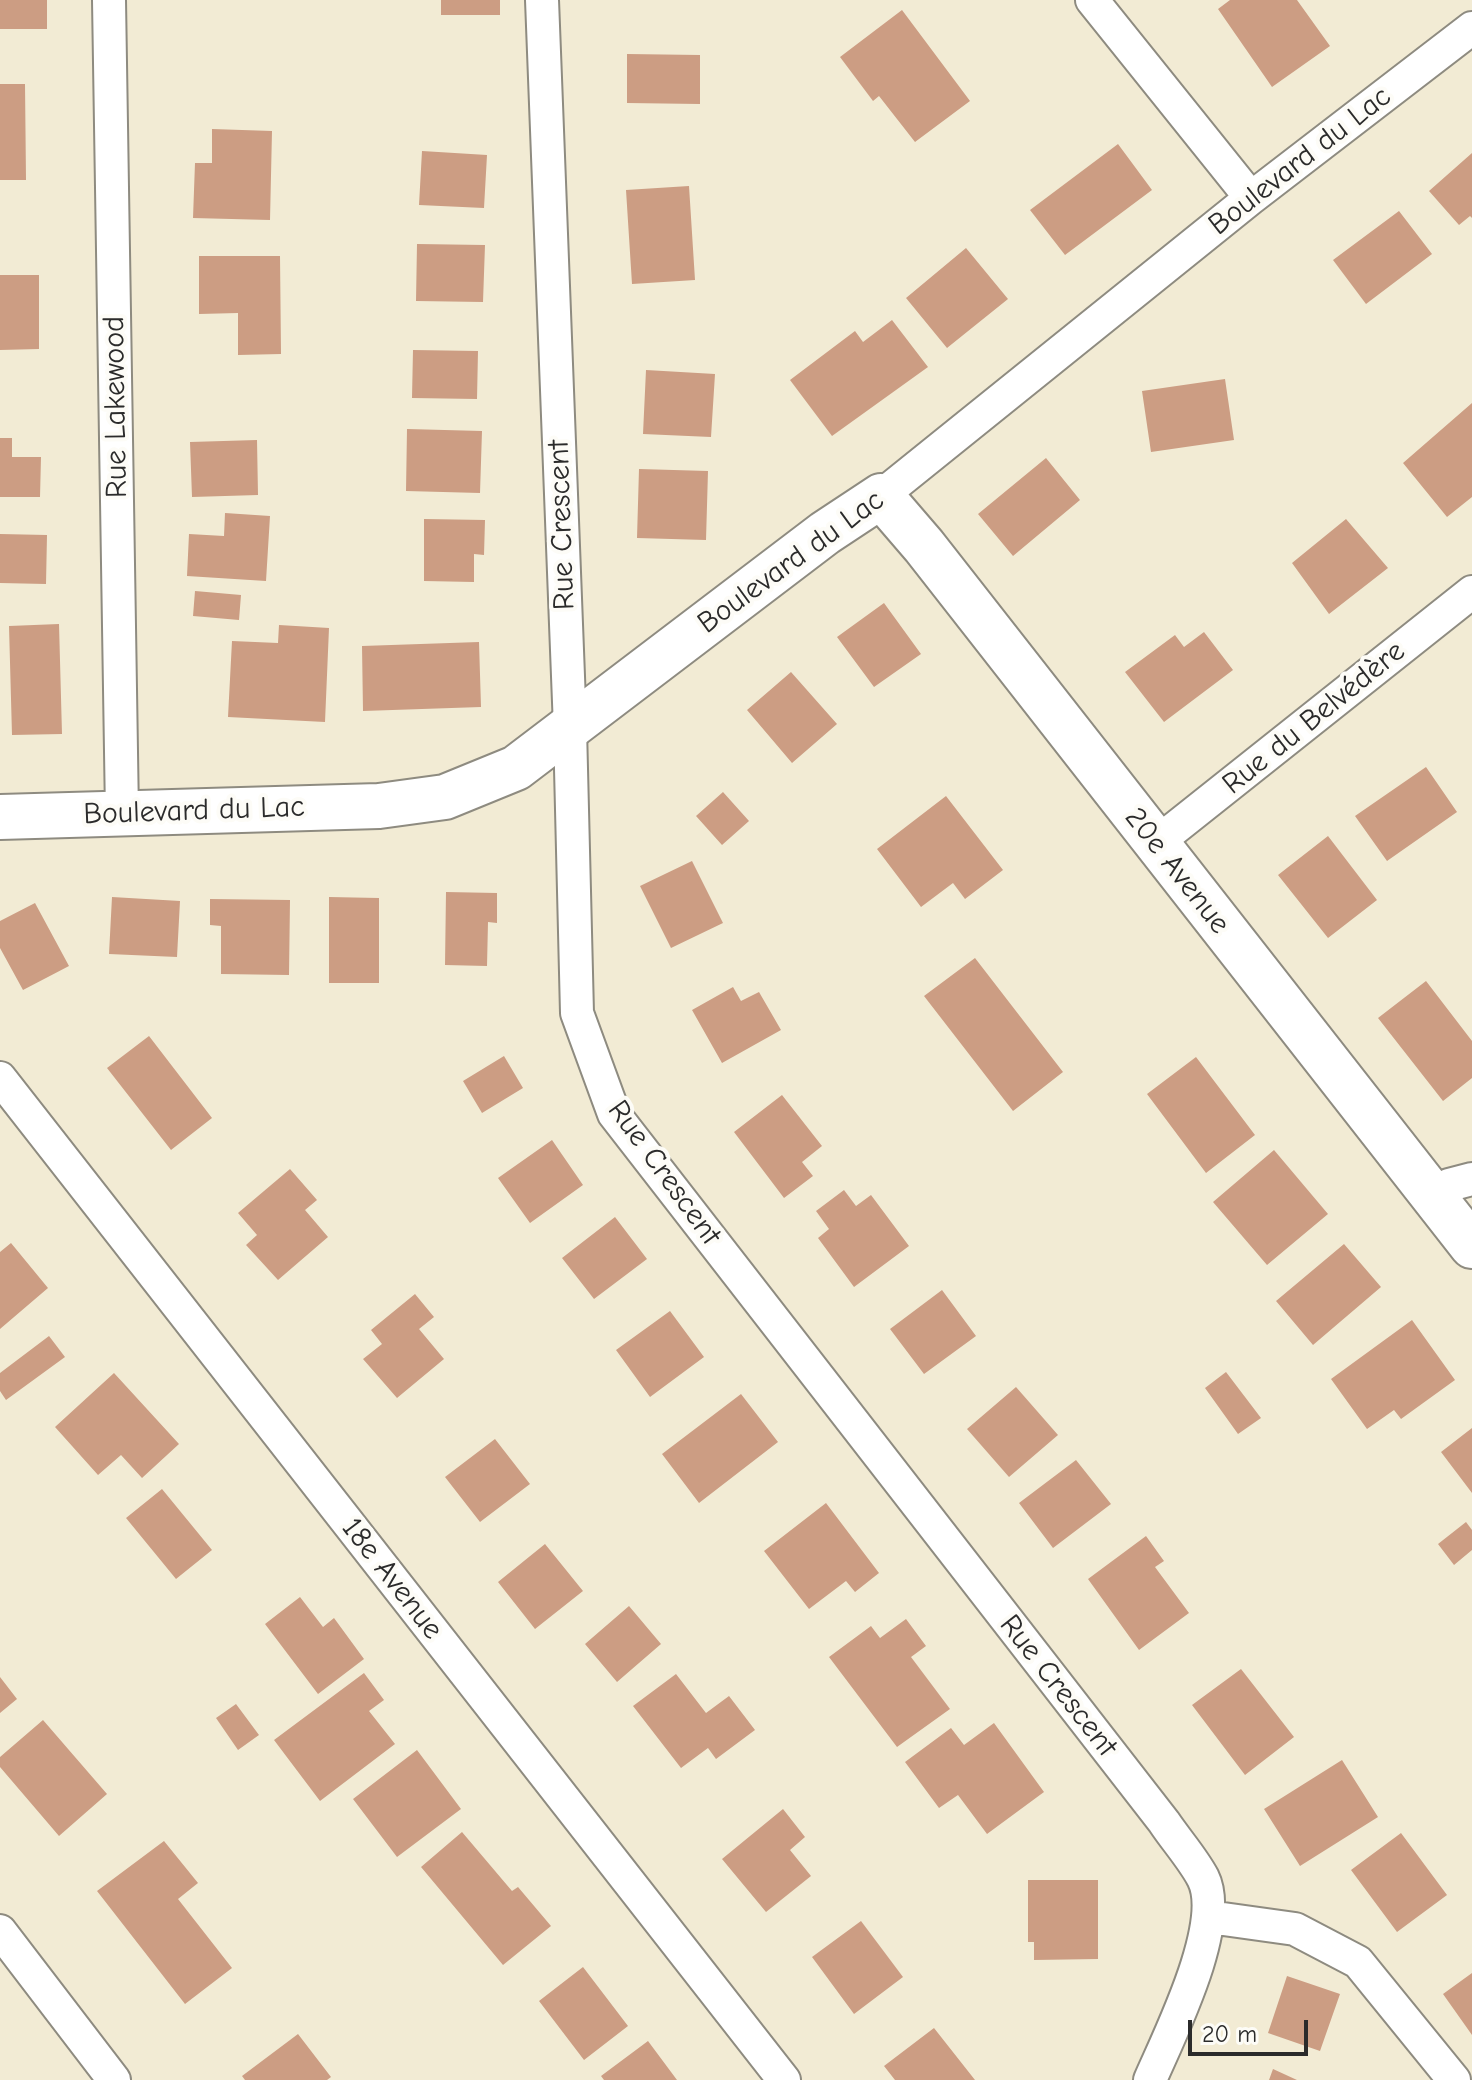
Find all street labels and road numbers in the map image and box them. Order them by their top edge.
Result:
street label: Boulevard du Lac [1202,79,1398,243]
street label: Rue Lakewood [96,316,136,498]
street label: Rue Crescent [541,439,583,611]
street label: Boulevard du Lac [691,482,891,642]
street label: Rue du Belvédère [1216,634,1412,802]
street label: Boulevard du Lac [83,789,305,833]
street label: 20e Avenue [1117,801,1237,941]
street label: Rue Crescent [599,1094,729,1252]
street label: 18e Avenue [334,1511,450,1647]
street label: Rue Crescent [991,1608,1125,1764]

